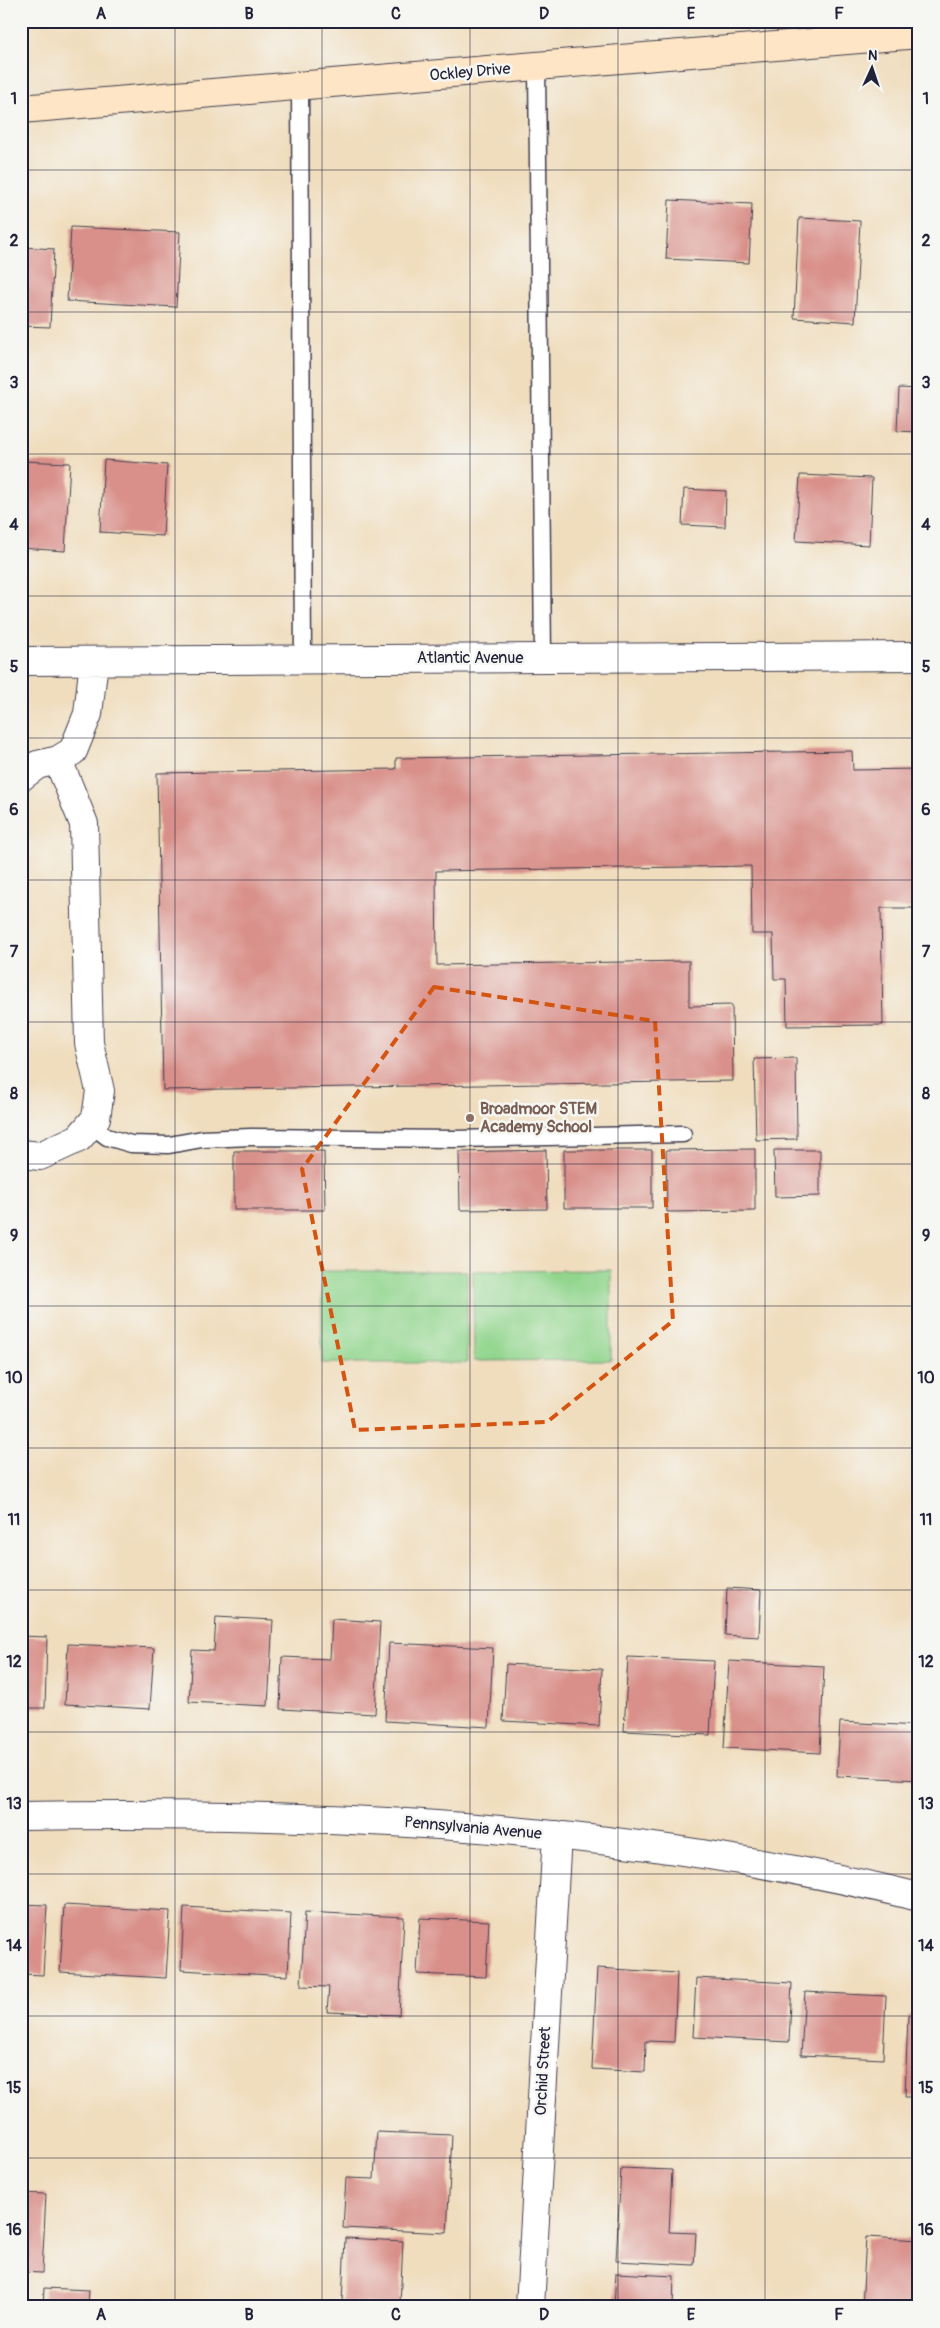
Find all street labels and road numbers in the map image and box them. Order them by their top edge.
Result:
street label: Ockley Drive [429,58,511,85]
street label: Atlantic Avenue [417,648,523,668]
street label: Pennsylvania Avenue [403,1812,543,1844]
street label: Orchid Street [531,2025,555,2116]

